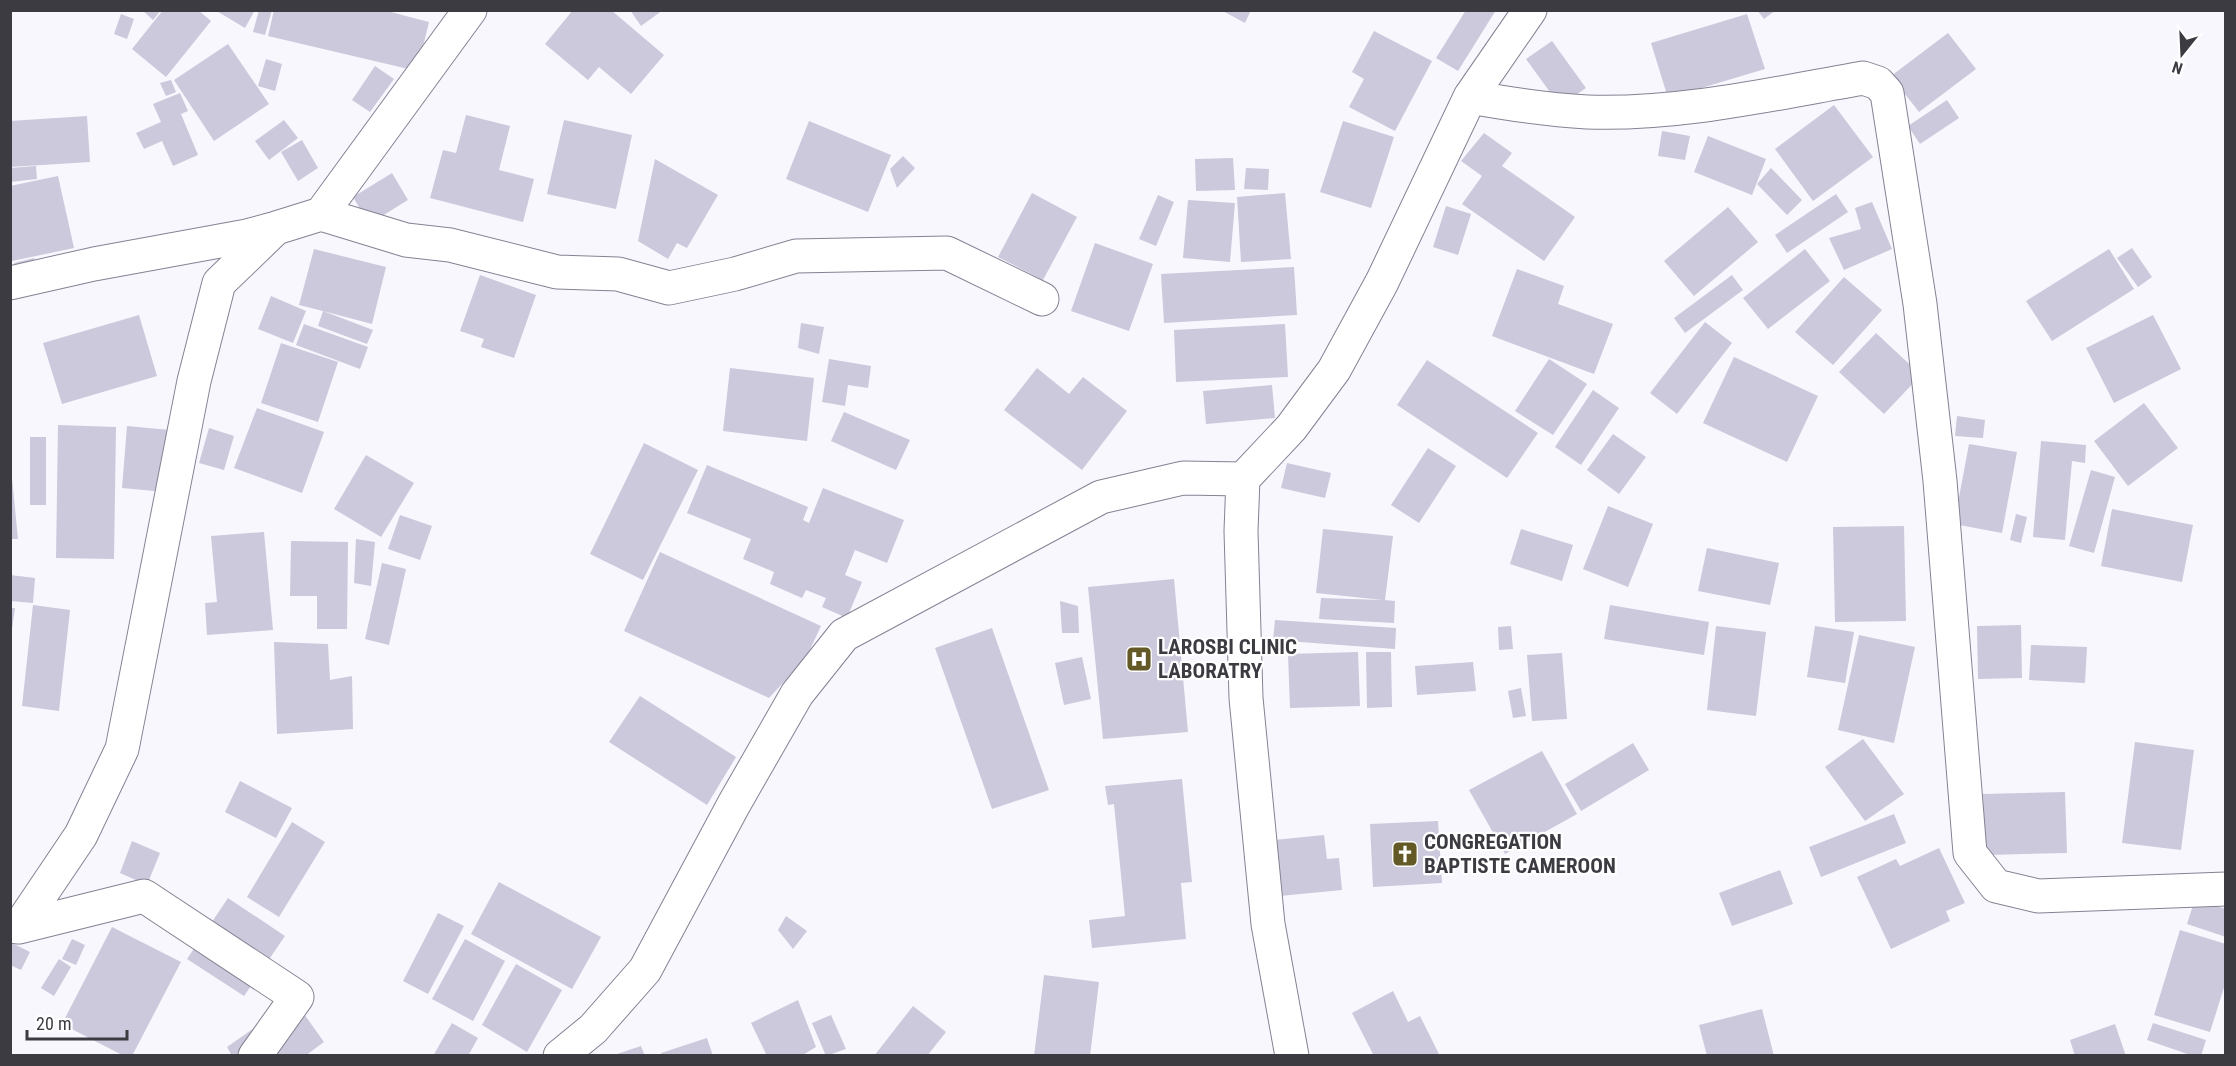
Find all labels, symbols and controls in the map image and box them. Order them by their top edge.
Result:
north arrow [2152,24,2212,84]
text: N [2170,57,2185,78]
place label: LAROSBI CLINIC LABORATRY [1158,635,1297,683]
hospital icon: LAROSBI CLINIC LABORATRY [1124,644,1154,674]
place label: CONGREGATION BAPTISTE CAMEROON [1424,830,1616,878]
church icon: CONGREGATION BAPTISTE CAMEROON [1390,839,1420,869]
scale bar [27,1003,128,1041]
text: 20 m [36,1013,71,1034]

